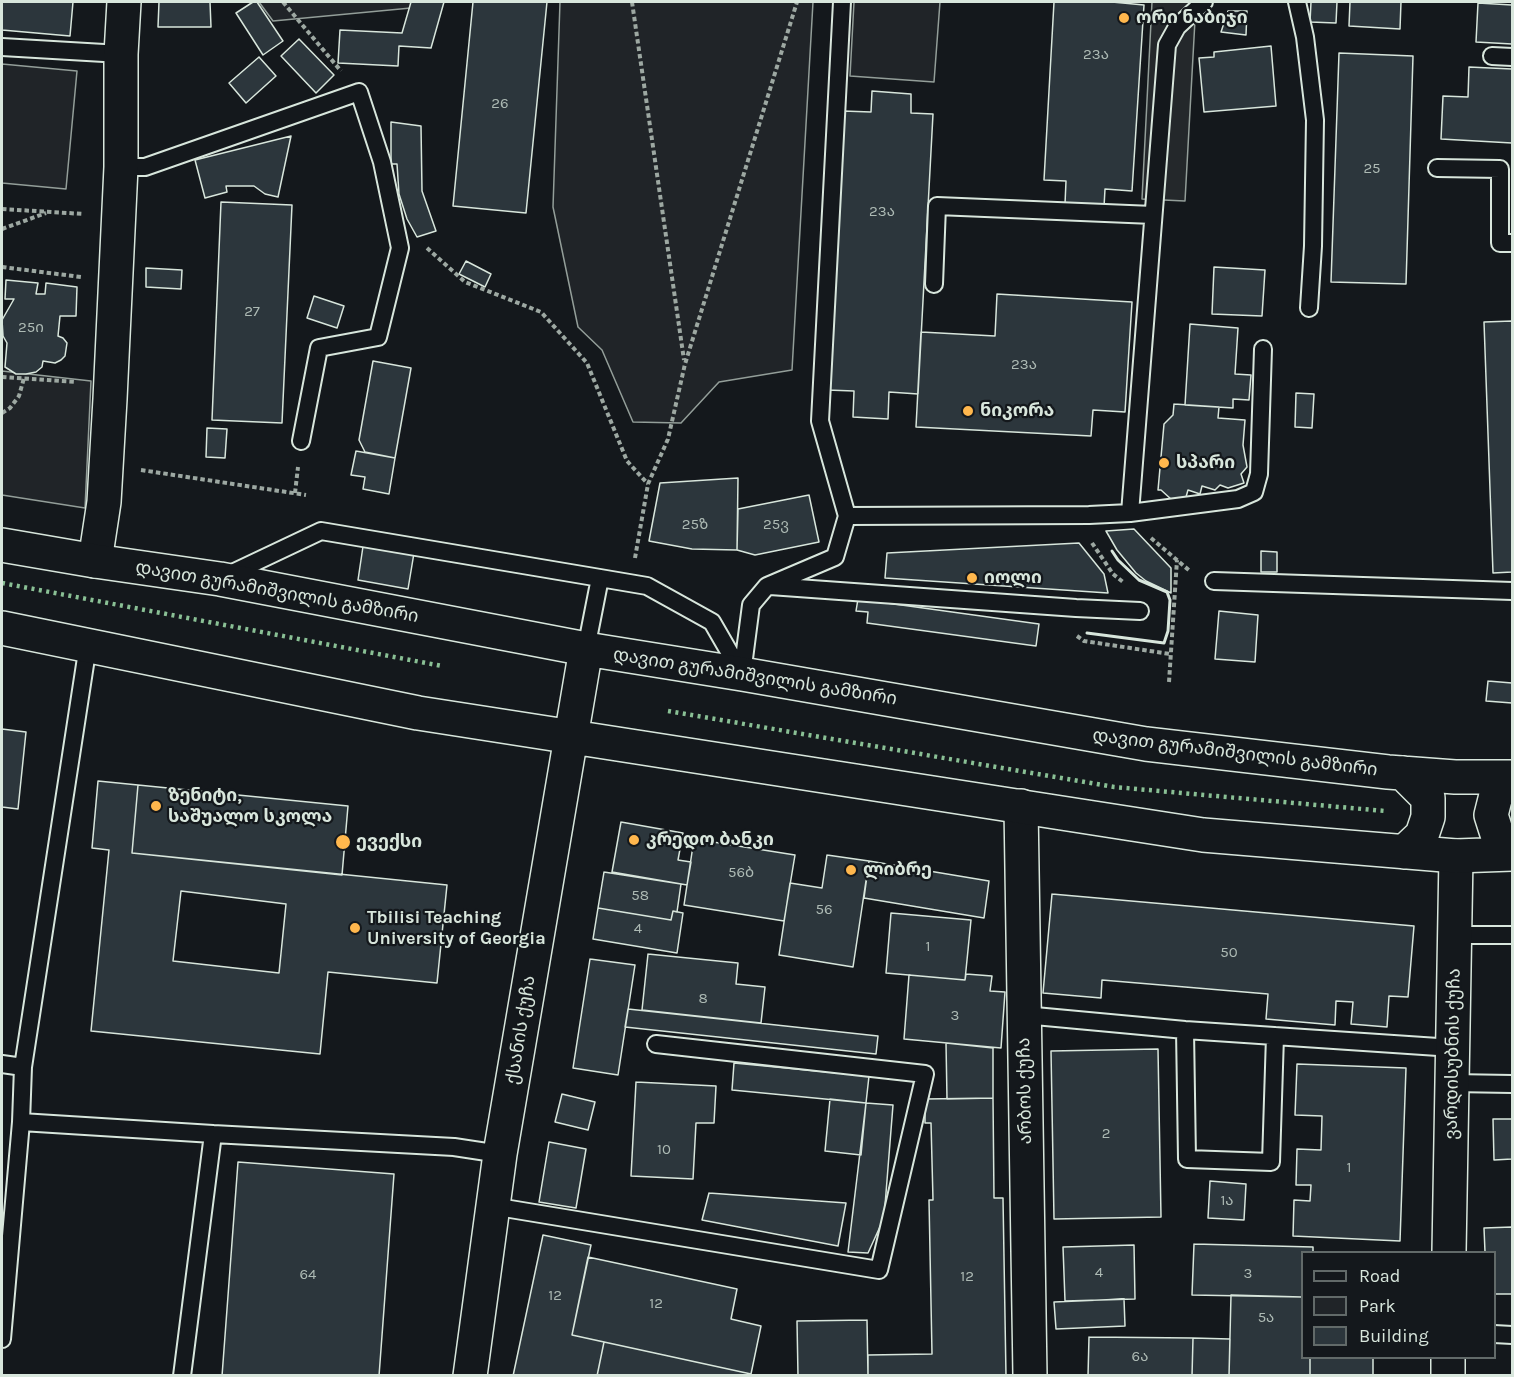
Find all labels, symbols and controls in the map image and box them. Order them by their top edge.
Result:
place label: ორი ნაბიჯი [1136,7,1248,29]
marker: ორი ნაბიჯი [1117,11,1131,25]
house number: 23ა [1083,46,1109,64]
house number: 26 [491,95,509,113]
house number: 25 [1363,160,1381,178]
house number: 23ა [869,203,895,221]
house number: 27 [244,303,260,321]
house number: 25ი [18,319,44,337]
house number: 23ა [1011,356,1037,374]
place label: ნიკორა [980,400,1054,422]
marker: ნიკორა [961,404,975,418]
place label: სპარი [1176,452,1235,474]
marker: სპარი [1157,456,1171,470]
house number: 25ზ [682,516,708,534]
house number: 25ვ [763,516,789,534]
street label: დავით გურამიშვილის გამზირი [134,556,420,628]
place label: იოლი [984,567,1042,589]
marker: იოლი [965,571,979,585]
street label: დავით გურამიშვილის გამზირი [612,644,898,710]
street label: დავით გურამიშვილის გამზირი [1091,725,1379,781]
place label: ზენიტი, საშუალო სკოლა [168,785,332,828]
marker: ზენიტი, საშუალო სკოლა [149,799,163,813]
place label: კრედო ბანკი [646,829,774,851]
place label: ევექსი [356,831,422,853]
marker: ევექსი [334,833,352,851]
marker: კრედო ბანკი [627,833,641,847]
place label: ლიბრე [863,859,932,881]
marker: ლიბრე [844,863,858,877]
house number: 56ბ [728,864,754,882]
house number: 58 [631,887,649,905]
house number: 56 [815,901,833,919]
place label: Tbilisi Teaching University of Georgia [367,907,546,950]
house number: 4 [634,920,642,938]
marker: Tbilisi Teaching University of Georgia [348,921,362,935]
house number: 1 [926,938,930,956]
house number: 50 [1220,944,1238,962]
street label: ვარდისუბნის ქუჩა [1441,968,1465,1140]
street label: ქსანის ქუჩა [502,974,540,1086]
house number: 8 [698,990,708,1008]
house number: 3 [951,1007,959,1025]
street label: არბოს ქუჩა [1013,1037,1037,1145]
house number: 2 [1102,1125,1110,1143]
house number: 10 [657,1141,671,1159]
house number: 1 [1347,1159,1351,1177]
house number: 1ა [1220,1192,1234,1210]
legend [1301,1251,1496,1359]
house number: 4 [1095,1264,1103,1282]
house number: 3 [1244,1265,1252,1283]
text: Road [1359,1265,1400,1287]
house number: 64 [300,1266,316,1284]
house number: 12 [960,1268,974,1286]
house number: 12 [548,1287,562,1305]
house number: 12 [649,1295,663,1313]
text: Park [1359,1295,1396,1317]
house number: 5ა [1258,1309,1274,1327]
text: Building [1359,1325,1429,1347]
house number: 6ა [1132,1348,1148,1366]

